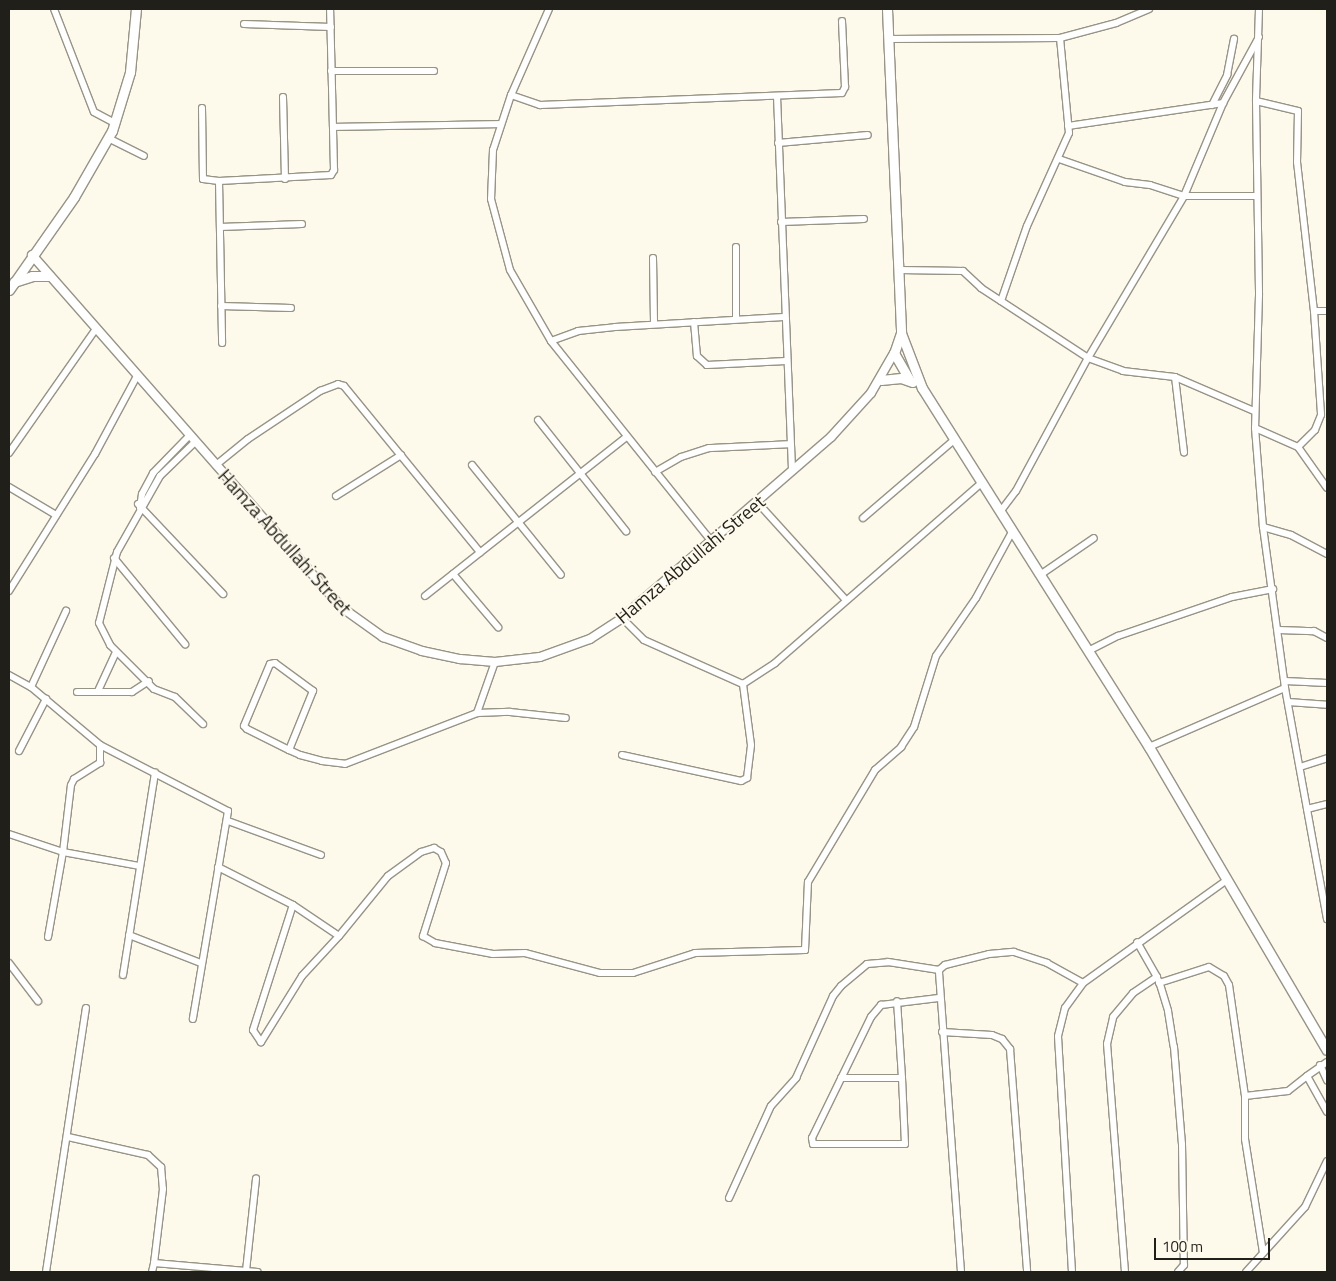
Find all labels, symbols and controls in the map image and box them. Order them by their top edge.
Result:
street label: Hamza Abdullahi Street [214,465,356,619]
street label: Hamza Abdullahi Street [611,490,769,628]
scale bar [1156,1228,1272,1260]
text: 100 m [1162,1235,1203,1258]

